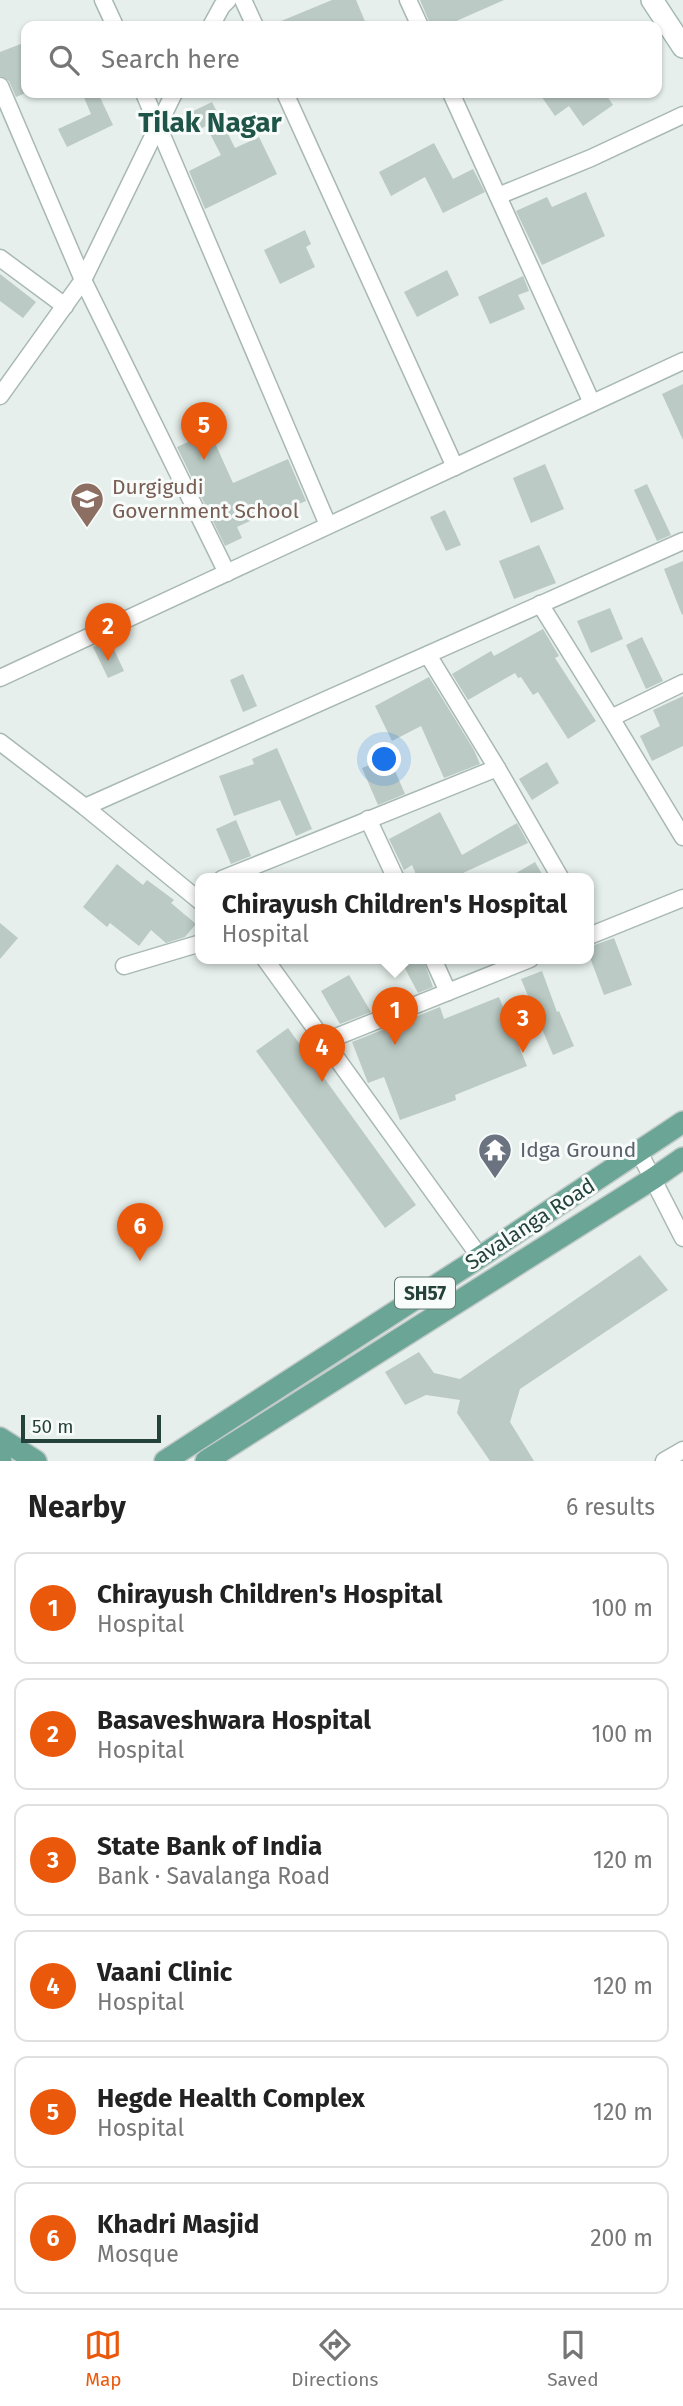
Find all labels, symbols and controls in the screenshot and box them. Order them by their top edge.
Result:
search box [21,21,662,98]
icon: search [45,41,83,79]
text: Search here [101,44,240,75]
district label: Tilak Nagar [138,106,283,139]
pin: 5 [181,402,227,460]
place label: Durgigudi Government School [112,474,299,524]
school or university icon: Durgigudi Government School [68,480,106,529]
pin: 2 [85,603,131,661]
your location [367,742,401,776]
popup [195,873,594,964]
text: Chirayush Children's Hospital [222,889,567,920]
text: Hospital [222,920,309,948]
pin: 1 [372,987,418,1045]
pin: 3 [500,995,546,1053]
pin: 4 [299,1024,345,1082]
temple icon: Idga Ground [476,1131,514,1180]
place label: Idga Ground [520,1137,636,1163]
street label: Savalanga Road [460,1172,600,1276]
pin: 6 [117,1203,163,1261]
road number: SH57 [395,1278,455,1308]
scale bar [21,1412,161,1444]
text: 50 m [32,1415,73,1438]
text: Nearby [28,1489,126,1525]
text: 6 results [566,1493,655,1521]
text: Chirayush Children's Hospital [97,1579,442,1610]
text: 1 [48,1594,58,1622]
text: 100 m [592,1594,653,1622]
text: Hospital [97,1610,184,1638]
text: Basaveshwara Hospital [97,1705,371,1736]
text: 2 [47,1720,59,1748]
text: 100 m [592,1720,653,1748]
text: Hospital [97,1736,184,1764]
text: State Bank of India [97,1831,322,1862]
text: 3 [47,1846,59,1874]
text: 120 m [593,1846,653,1874]
text: Bank · Savalanga Road [97,1862,330,1890]
text: Vaani Clinic [97,1957,232,1988]
text: 4 [47,1972,60,2000]
text: 120 m [593,1972,653,2000]
text: Hospital [97,1988,184,2016]
text: Hegde Health Complex [97,2083,365,2114]
text: 5 [47,2098,59,2126]
text: 120 m [593,2098,653,2126]
text: Hospital [97,2114,184,2142]
text: Khadri Masjid [97,2209,259,2240]
text: 6 [47,2224,59,2252]
text: 200 m [590,2224,653,2252]
text: Mosque [97,2240,179,2268]
tab: Map [84,2326,122,2391]
tab: Directions [291,2326,378,2391]
tab: Saved [547,2326,599,2391]

